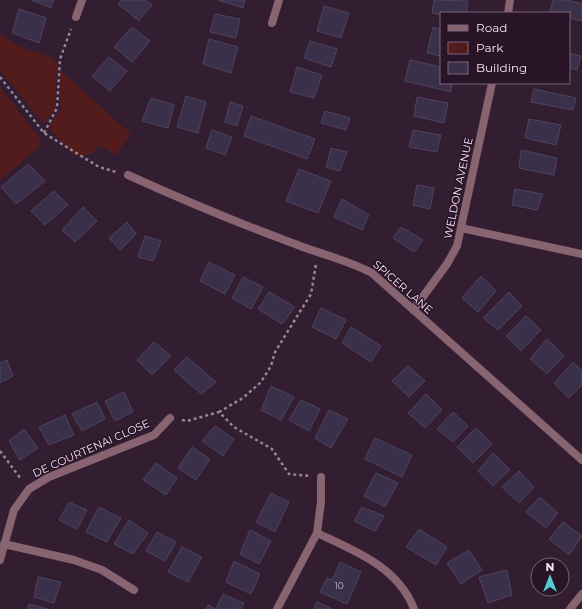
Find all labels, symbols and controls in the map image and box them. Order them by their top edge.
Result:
legend [440,12,570,84]
text: Road [476,20,507,35]
text: Park [476,40,504,55]
text: Building [476,60,527,75]
street label: WELDON AVENUE [440,136,476,240]
street label: SPICER LANE [370,257,436,317]
street label: DE COURTENAI CLOSE [30,416,152,480]
north arrow [530,557,570,597]
text: N [546,560,554,574]
house number: 10 [334,580,344,591]

